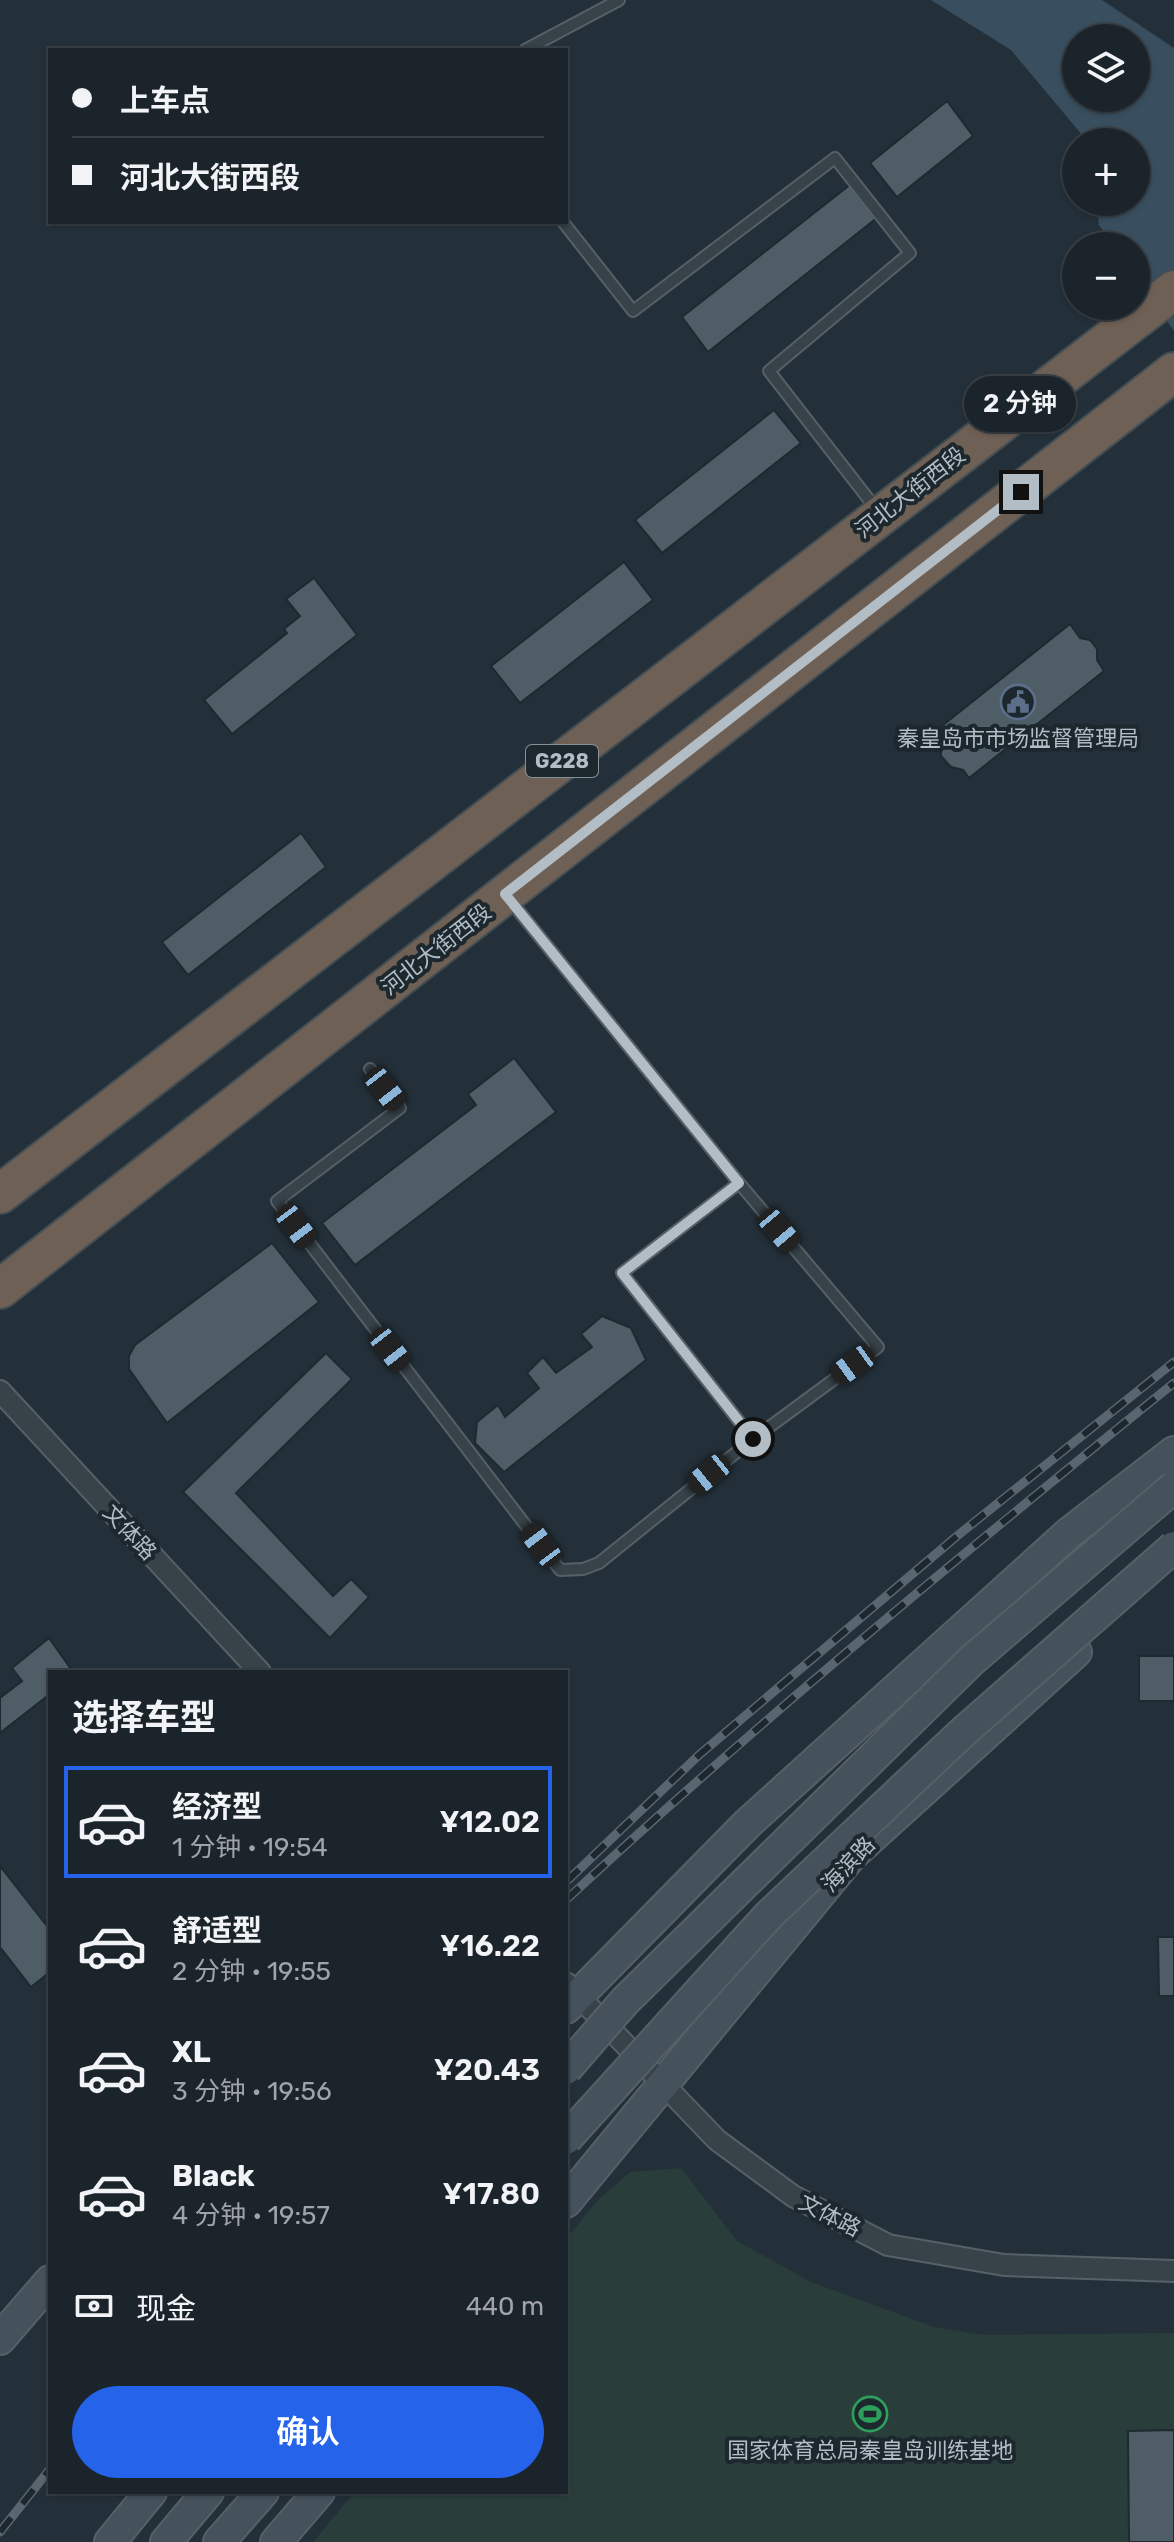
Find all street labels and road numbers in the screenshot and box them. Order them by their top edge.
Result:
street label: 河北大街西段 [850,441,971,544]
road number: G228 [526,745,598,777]
street label: 河北大街西段 [376,898,497,1001]
street label: 文体路 [97,1499,162,1566]
street label: 海滨路 [816,1831,881,1898]
street label: 文体路 [794,2188,865,2242]

